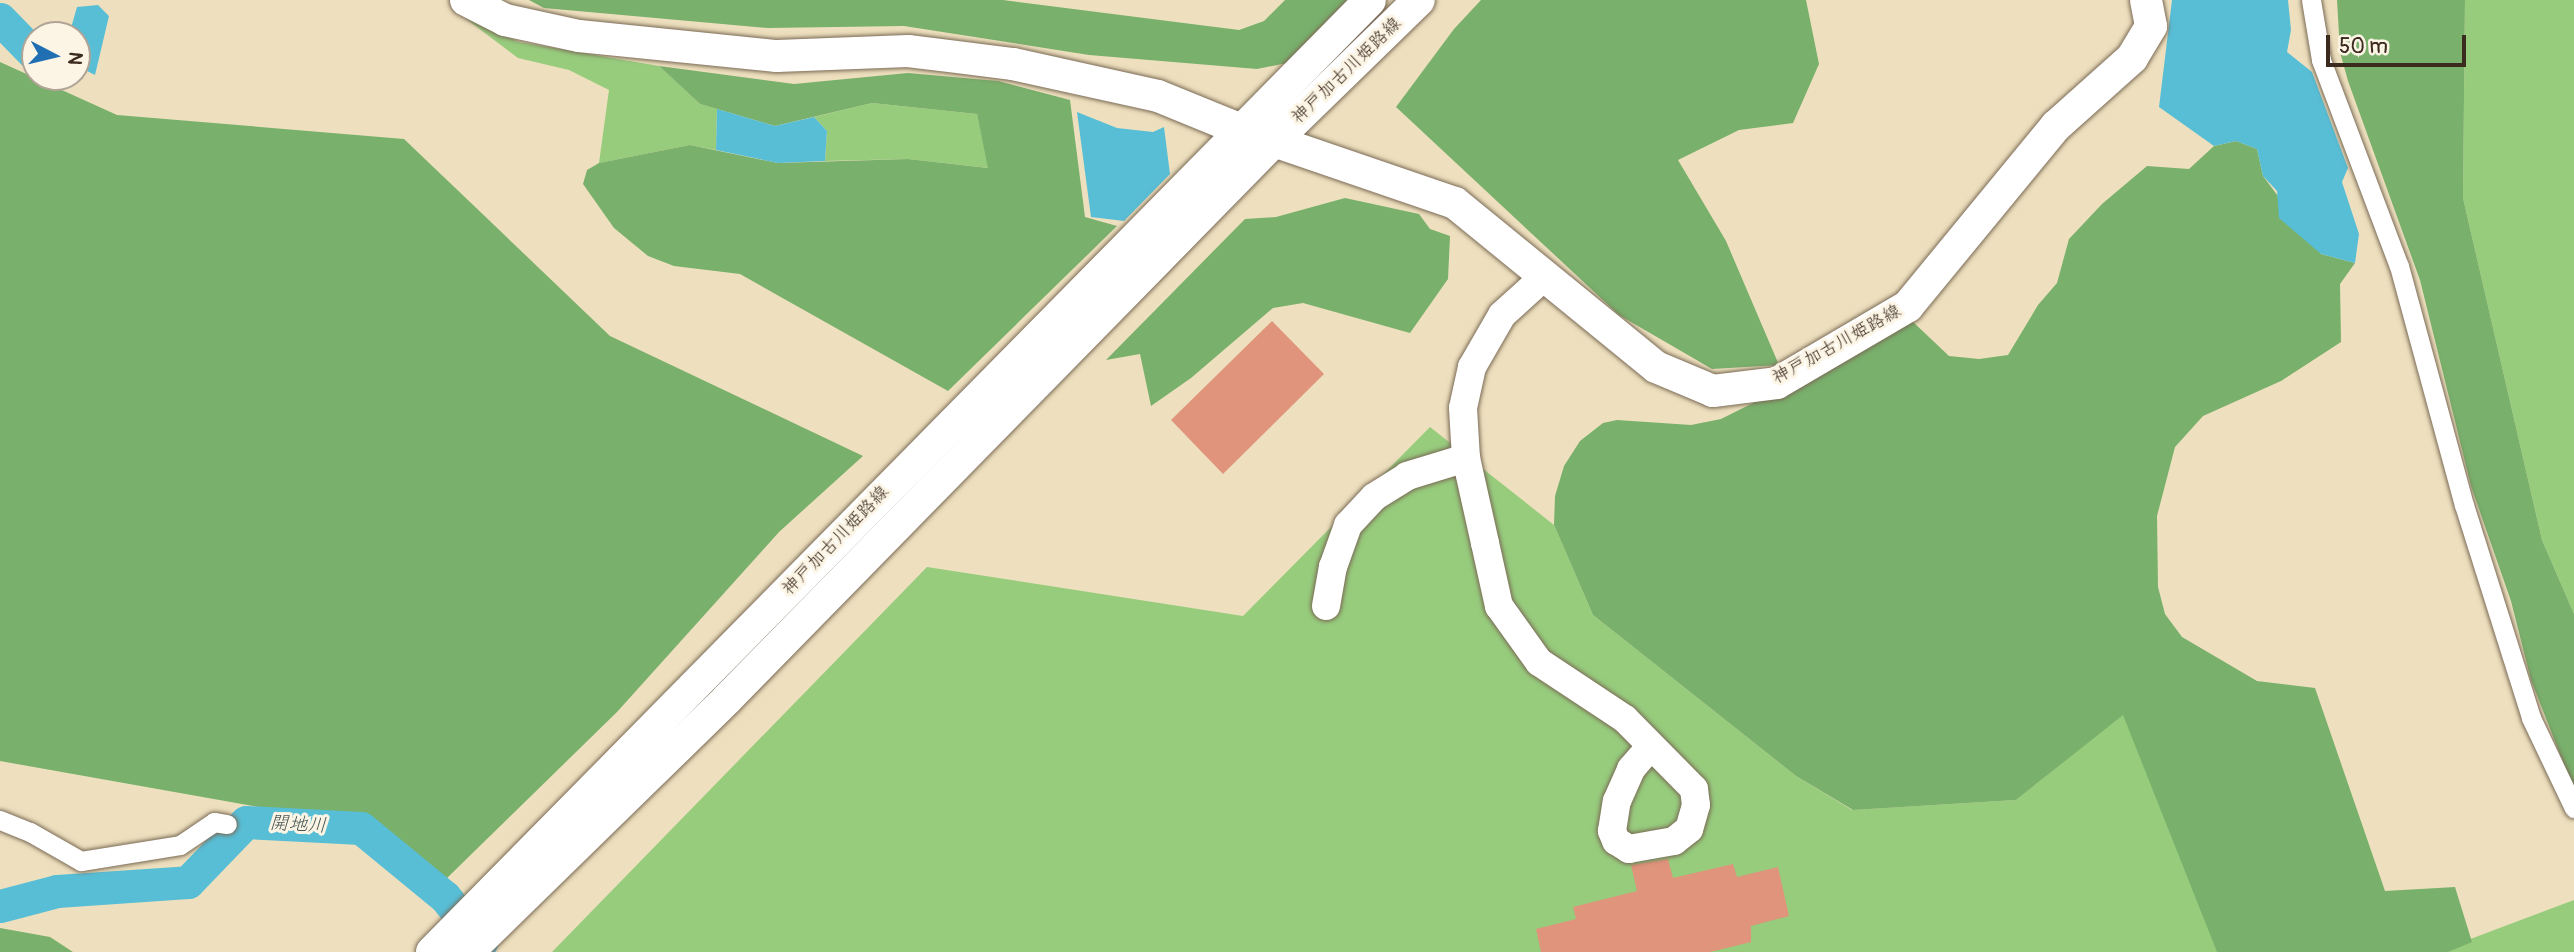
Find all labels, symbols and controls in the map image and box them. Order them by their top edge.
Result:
street label: 神戸加古川姫路線 [1288,13,1406,129]
north arrow [21,21,91,91]
scale bar [2329,21,2469,65]
text: 50 m [2339,33,2388,60]
text: N [62,50,88,66]
street label: 神戸加古川姫路線 [1769,301,1905,389]
street label: 神戸加古川姫路線 [778,482,894,600]
water label: 開地川 [269,812,327,838]

